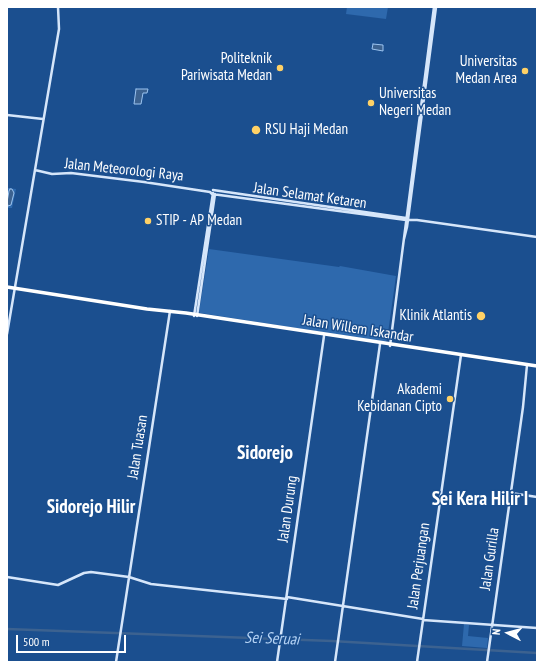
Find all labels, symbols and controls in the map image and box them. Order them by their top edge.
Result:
place label: Politeknik Pariwisata Medan [181,50,272,85]
place label: Universitas Medan Area [456,53,517,88]
marker: Politeknik Pariwisata Medan [275,63,285,73]
marker: Universitas Medan Area [520,66,530,76]
place label: Universitas Negeri Medan [379,85,451,120]
marker: Universitas Negeri Medan [366,98,376,108]
place label: RSU Haji Medan [265,121,348,139]
marker: RSU Haji Medan [250,124,262,136]
street label: Jalan Meteorologi Raya [64,155,184,185]
street label: Jalan Selamat Ketaren [252,179,368,213]
place label: STIP - AP Medan [156,212,242,230]
marker: STIP - AP Medan [143,216,153,226]
place label: Klinik Atlantis [399,307,472,325]
marker: Klinik Atlantis [475,310,487,322]
street label: Jalan Willem Iskandar [301,311,415,347]
place label: Akademi Kebidanan Cipto [357,381,442,416]
marker: Akademi Kebidanan Cipto [445,394,455,404]
street label: Jalan Tuasan [124,414,152,480]
district label: Sidorejo [237,443,293,465]
street label: Jalan Durung [274,475,302,543]
district label: Sei Kera Hilir I [432,489,528,511]
district label: Sidorejo Hilir [47,497,135,519]
street label: Jalan Perjuangan [404,522,434,610]
street label: Jalan Gurilla [477,526,503,592]
north arrow [488,613,528,653]
scale bar [18,627,128,653]
water label: Sei Seruai [244,628,300,650]
text: N [489,628,503,635]
text: 500 m [23,634,50,649]

